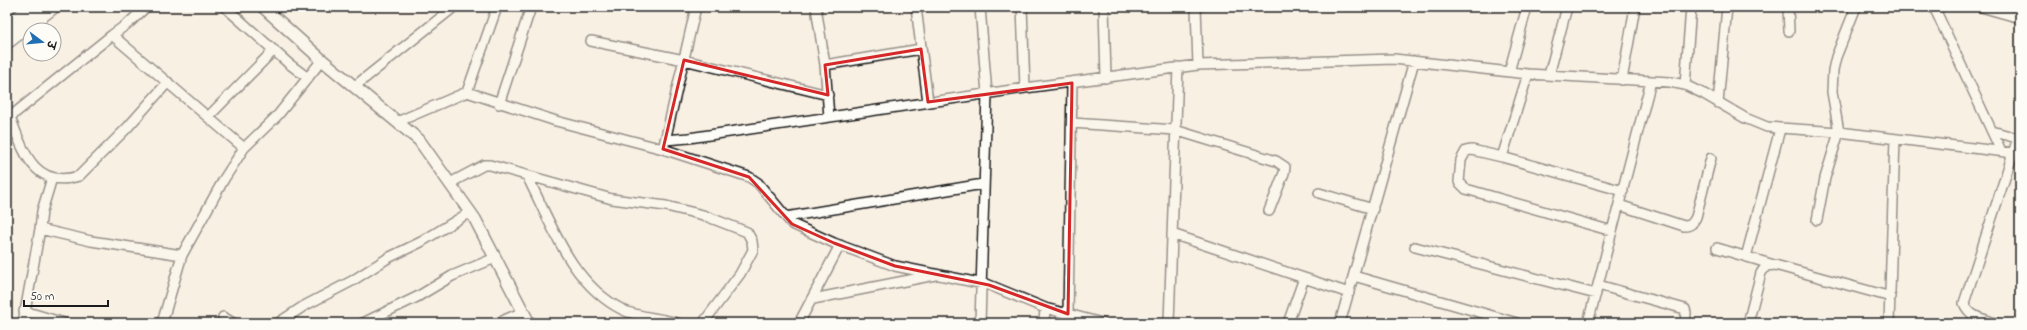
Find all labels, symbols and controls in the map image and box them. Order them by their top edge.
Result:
north arrow [22,22,62,62]
text: उ [41,38,60,52]
scale bar [24,282,108,308]
text: 50 m [30,288,54,306]

